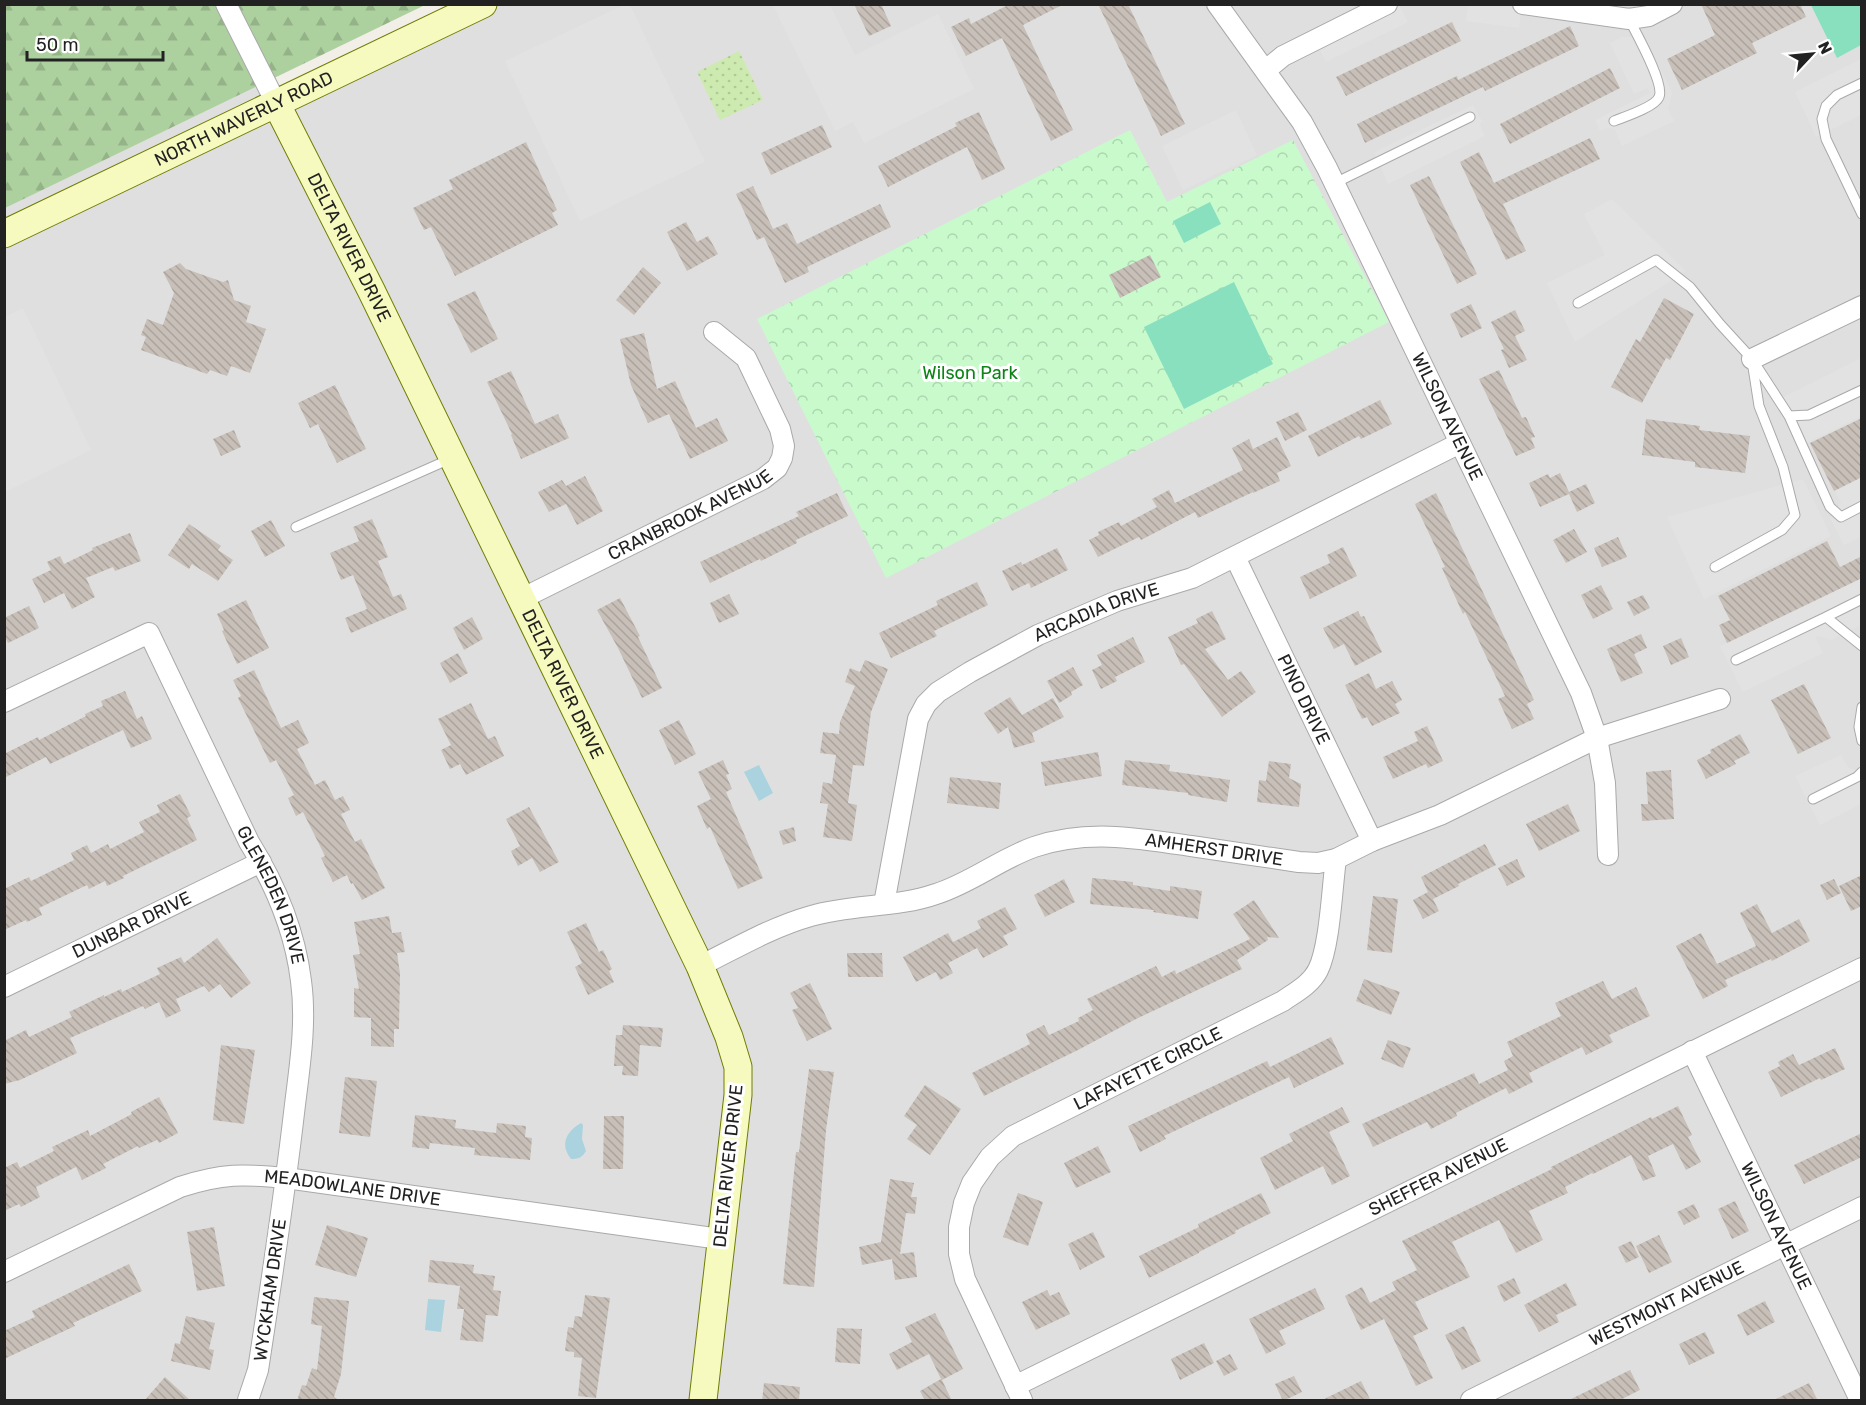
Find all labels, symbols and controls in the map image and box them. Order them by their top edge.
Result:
scale bar [27,24,164,62]
north arrow [1782,24,1842,84]
text: 50 m [36,34,79,56]
text: N [1814,38,1836,57]
street label: NORTH WAVERLY ROAD [151,67,337,171]
street label: DELTA RIVER DRIVE [302,169,396,326]
street label: WILSON AVENUE [1407,349,1488,484]
park label: Wilson Park [922,362,1018,384]
street label: CRANBROOK AVENUE [604,465,777,565]
street label: ARCADIA DRIVE [1030,578,1162,647]
street label: DELTA RIVER DRIVE [517,606,609,763]
street label: PINO DRIVE [1273,651,1335,748]
street label: GLENEDEN DRIVE [232,822,309,966]
street label: AMHERST DRIVE [1144,829,1285,871]
street label: DUNBAR DRIVE [69,887,195,963]
street label: LAFAYETTE CIRCLE [1070,1022,1226,1115]
street label: DELTA RIVER DRIVE [708,1083,748,1249]
street label: SHEFFER AVENUE [1365,1133,1512,1221]
street label: WILSON AVENUE [1736,1158,1816,1293]
street label: MEADOWLANE DRIVE [263,1165,442,1211]
street label: WYCKHAM DRIVE [249,1217,291,1363]
street label: WESTMONT AVENUE [1586,1256,1747,1351]

